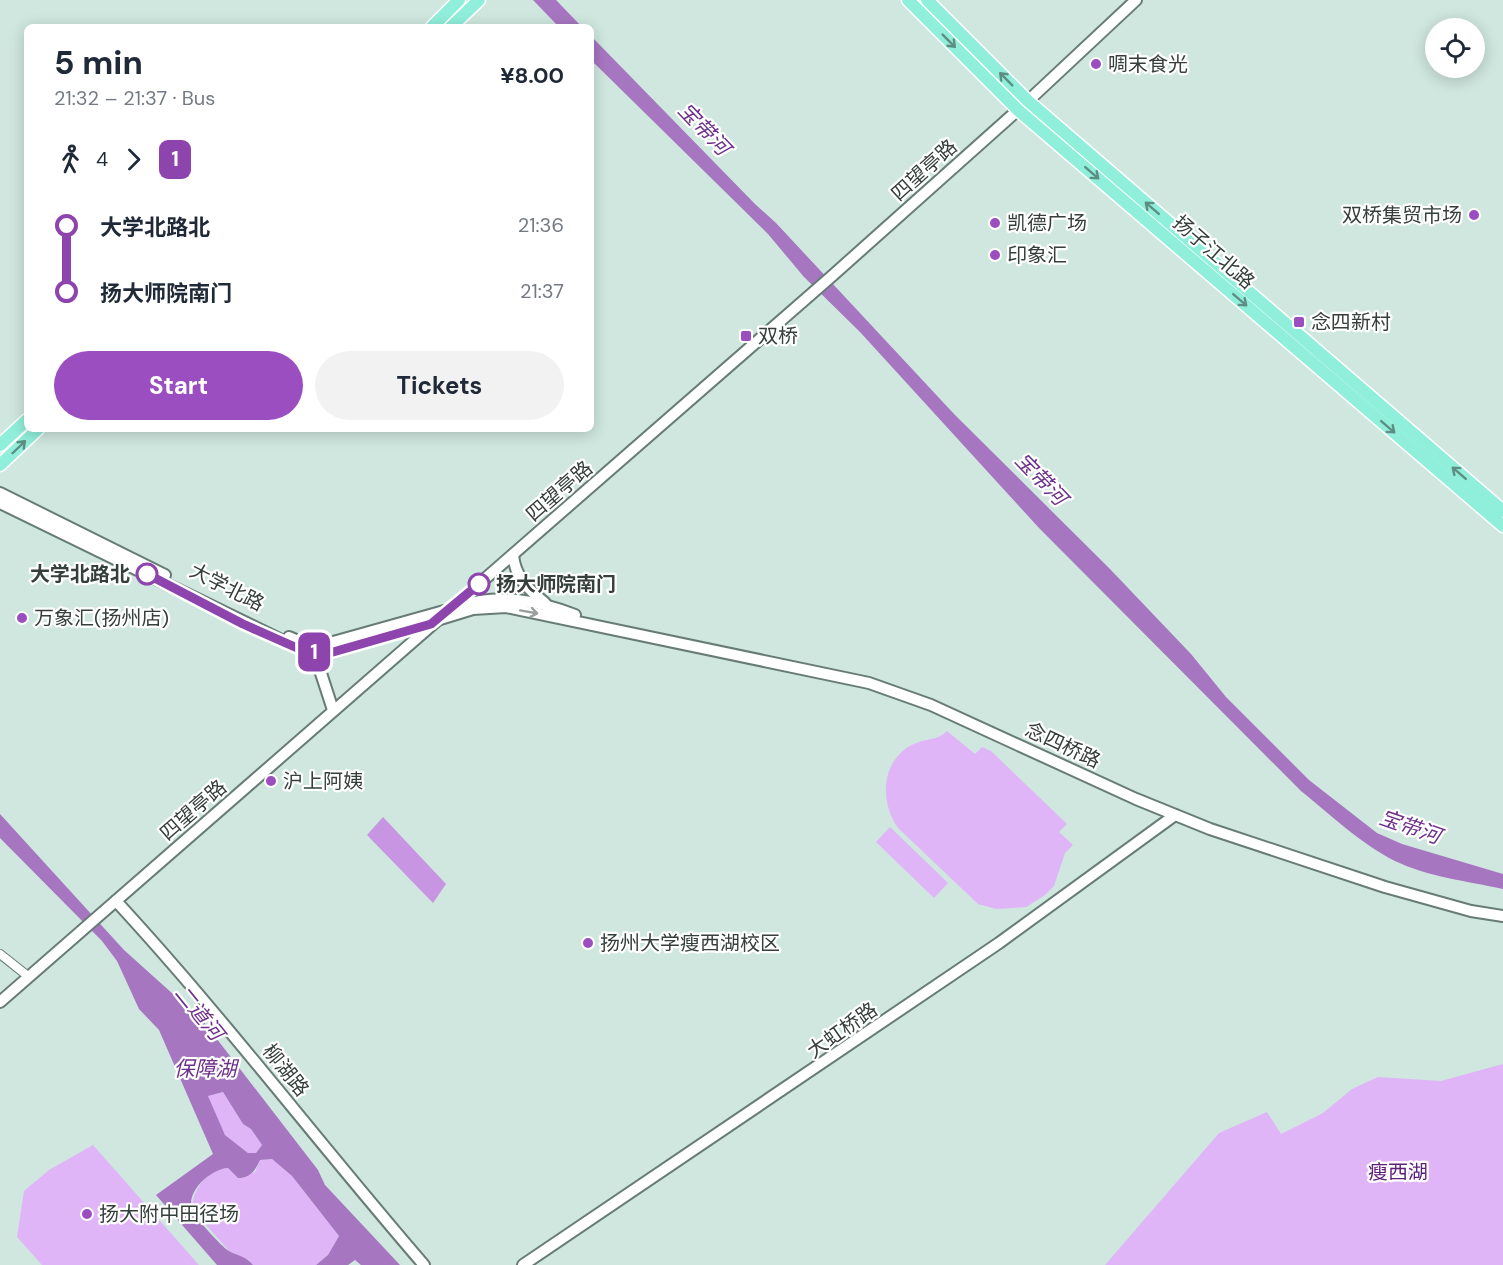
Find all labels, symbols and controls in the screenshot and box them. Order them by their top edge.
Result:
map controls [1425,18,1485,78]
button: locate [1425,18,1485,78]
one-way arrow [942,34,957,49]
text: 5 min [54,41,143,84]
place label: 啁末食光 [1108,51,1188,77]
marker: 啁末食光 [1089,57,1103,71]
text: ¥8.00 [500,61,564,90]
one-way arrow [999,71,1014,86]
text: 21:32 – 21:37 · Bus [54,85,215,111]
water label: 宝带河 [672,97,739,164]
street label: 四望亭路 [886,134,962,206]
icon: walk [54,143,87,176]
icon: forward [117,143,150,176]
text: 1 [171,145,179,173]
text: 4 [96,146,108,172]
one-way arrow [1084,166,1099,180]
one-way arrow [1145,201,1160,215]
place label: 双桥集贸市场 [1342,202,1462,228]
marker: 双桥集贸市场 [1467,208,1481,222]
street label: 扬子江北路 [1168,209,1260,295]
place label: 凯德广场 [1007,210,1087,236]
text: 21:36 [518,212,564,238]
text: 大学北路北 [100,213,210,242]
marker: 凯德广场 [988,216,1002,230]
place label: 印象汇 [1007,242,1067,268]
marker: 印象汇 [988,248,1002,262]
text: 21:37 [520,278,564,304]
text: 扬大师院南门 [100,279,232,308]
one-way arrow [1232,294,1248,307]
place label: 念四新村 [1311,309,1391,335]
marker: 念四新村 [1292,315,1306,329]
place label: 双桥 [758,323,798,349]
marker: 双桥 [739,329,753,343]
button: Start [54,351,303,420]
button: Tickets [315,351,564,420]
one-way arrow [1380,421,1396,434]
one-way arrow [11,440,26,454]
water label: 宝带河 [1009,447,1076,514]
street label: 四望亭路 [520,455,598,527]
one-way arrow [1451,466,1467,479]
street label: 大学北路 [185,557,269,617]
place label: 大学北路北 [30,561,130,587]
marker: 大学北路北 [136,563,158,585]
place label: 扬大师院南门 [496,571,616,597]
marker: 扬大师院南门 [468,573,490,595]
place label: 万象汇(扬州店) [34,605,169,631]
one-way arrow [519,606,538,617]
marker: 万象汇(扬州店) [15,611,29,625]
line badge: 1 [294,632,334,672]
text: 1 [310,638,318,666]
street label: 念四桥路 [1021,716,1105,774]
place label: 沪上阿姨 [283,768,363,794]
street label: 四望亭路 [154,774,232,846]
marker: 沪上阿姨 [264,774,278,788]
water label: 宝带河 [1376,804,1448,852]
place label: 扬州大学瘦西湖校区 [600,930,780,956]
marker: 扬州大学瘦西湖校区 [581,936,595,950]
water label: 二道河 [168,980,232,1049]
street label: 大虹桥路 [802,996,882,1064]
street label: 柳湖路 [257,1039,315,1101]
water label: 保障湖 [174,1055,239,1083]
park label: 瘦西湖 [1368,1159,1428,1185]
place label: 扬大附中田径场 [99,1201,239,1227]
marker: 扬大附中田径场 [80,1207,94,1221]

